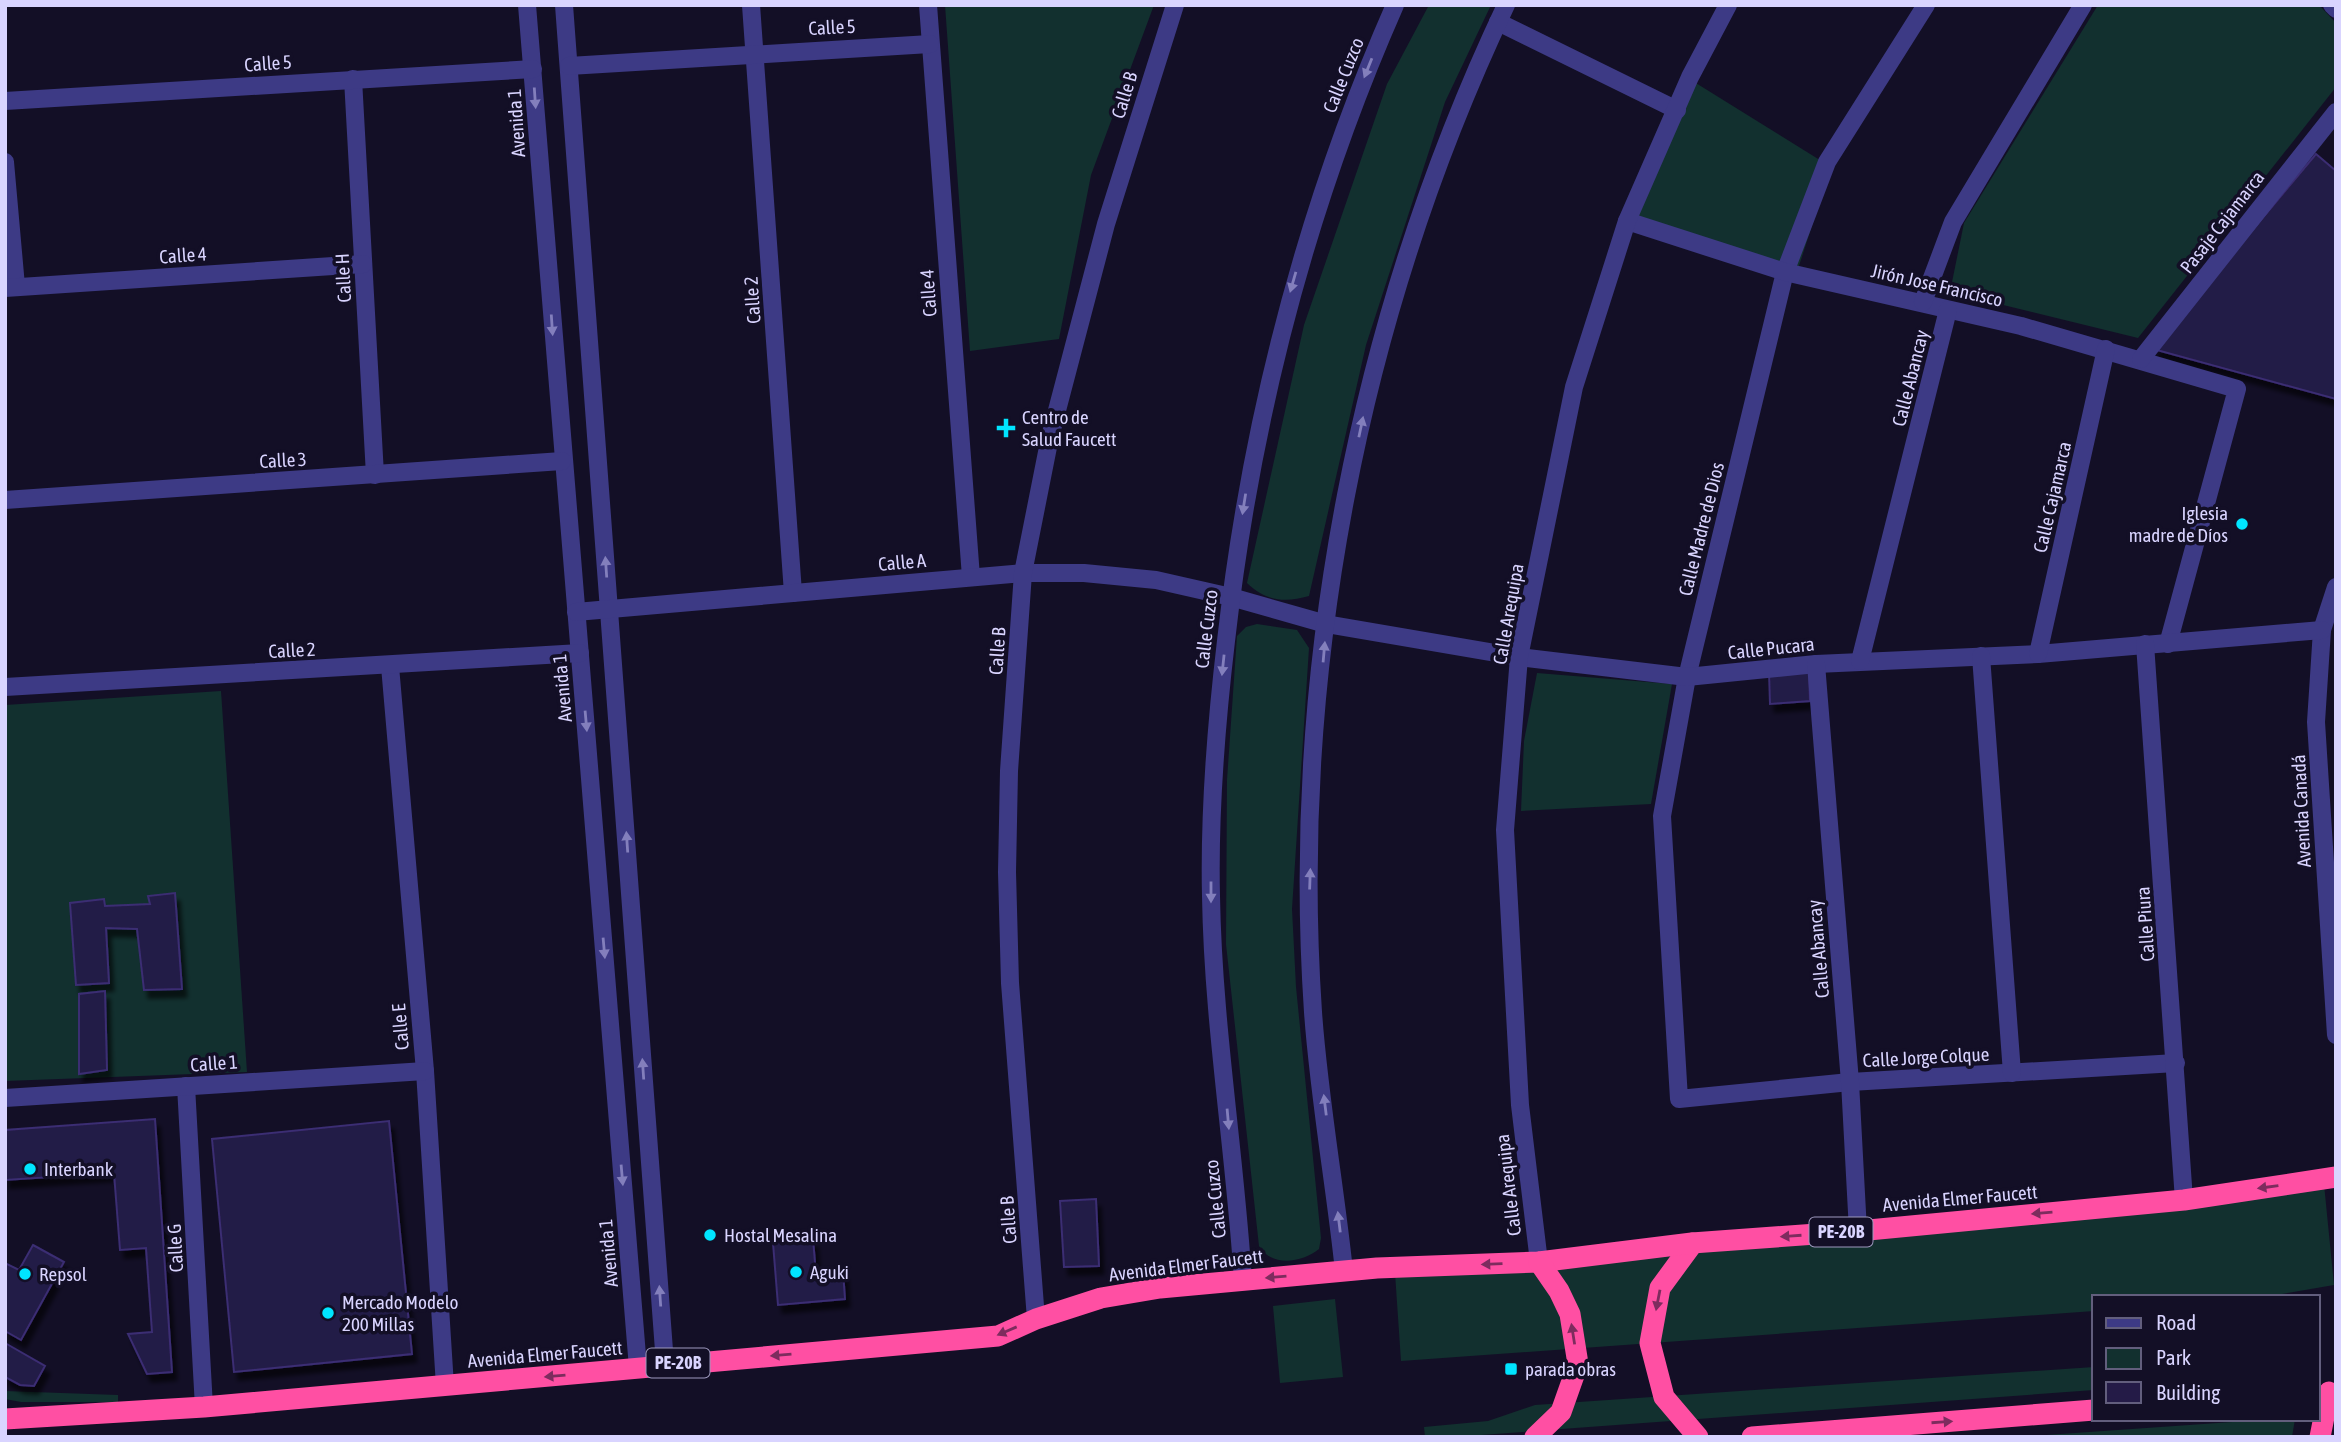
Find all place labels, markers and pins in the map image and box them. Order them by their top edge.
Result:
place label: Centro de Salud Faucett [1022,406,1117,450]
marker: Centro de Salud Faucett [996,418,1016,438]
place label: Iglesia madre de Díos [2129,502,2228,546]
marker: Iglesia madre de Díos [2234,516,2250,532]
place label: Interbank [44,1158,114,1180]
marker: Interbank [22,1161,38,1177]
place label: Hostal Mesalina [724,1224,837,1246]
marker: Hostal Mesalina [702,1227,718,1243]
place label: Aguki [810,1261,849,1283]
place label: Repsol [39,1263,87,1285]
marker: Aguki [788,1264,804,1280]
marker: Repsol [17,1266,33,1282]
place label: Mercado Modelo 200 Millas [342,1291,459,1335]
marker: Mercado Modelo 200 Millas [320,1305,336,1321]
place label: parada obras [1525,1358,1616,1380]
marker: parada obras [1503,1361,1519,1377]

